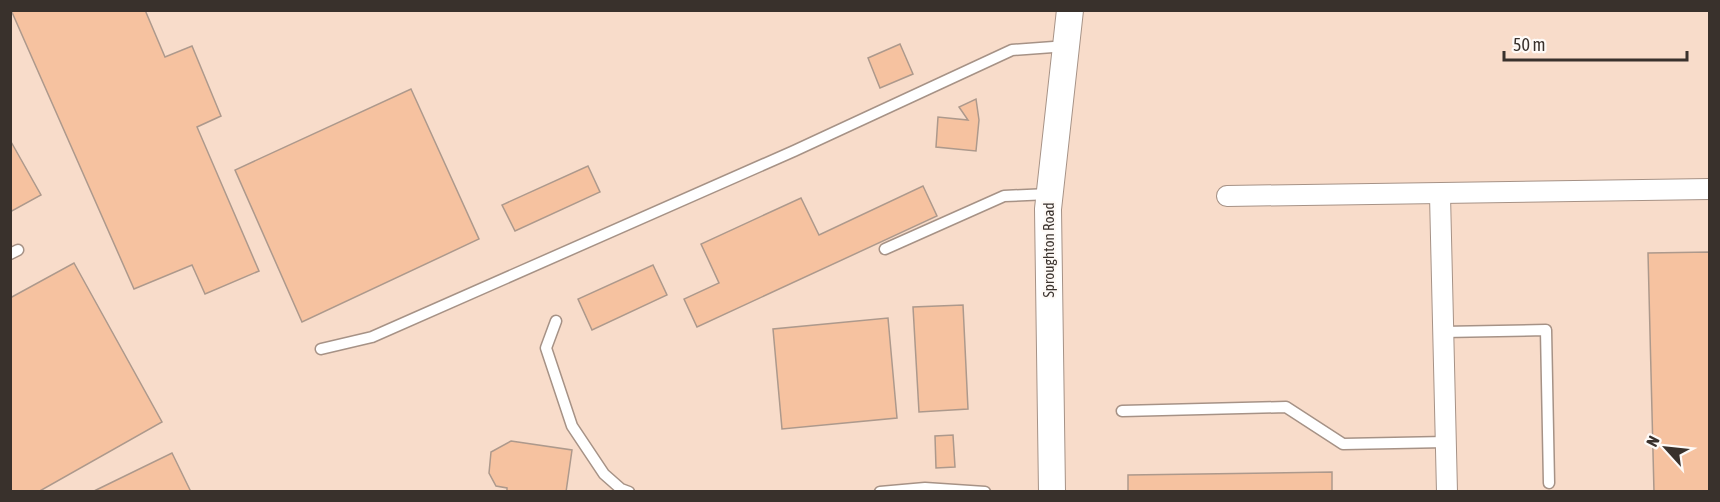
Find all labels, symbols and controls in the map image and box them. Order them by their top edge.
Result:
scale bar [1504,24,1687,62]
text: 50 m [1513,34,1545,55]
street label: Sproughton Road [1040,202,1057,298]
north arrow [1636,418,1696,478]
text: N [1642,433,1663,449]

